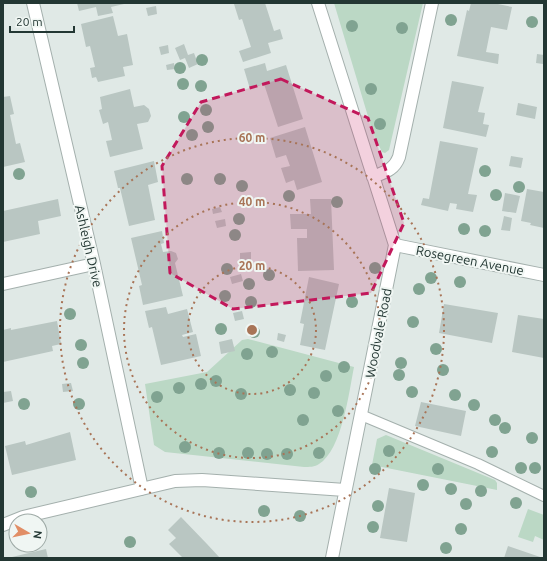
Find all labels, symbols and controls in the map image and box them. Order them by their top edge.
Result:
scale bar [10,8,74,34]
text: 20 m [16,15,43,28]
text: 60 m [239,131,265,144]
text: 40 m [239,195,265,208]
street label: Ashleigh Drive [73,203,105,289]
street label: Rosegreen Avenue [415,243,525,277]
text: 20 m [239,259,265,272]
street label: Woodvale Road [362,287,394,379]
centre of rings [245,323,259,337]
north arrow [8,513,48,553]
text: N [31,530,44,540]

